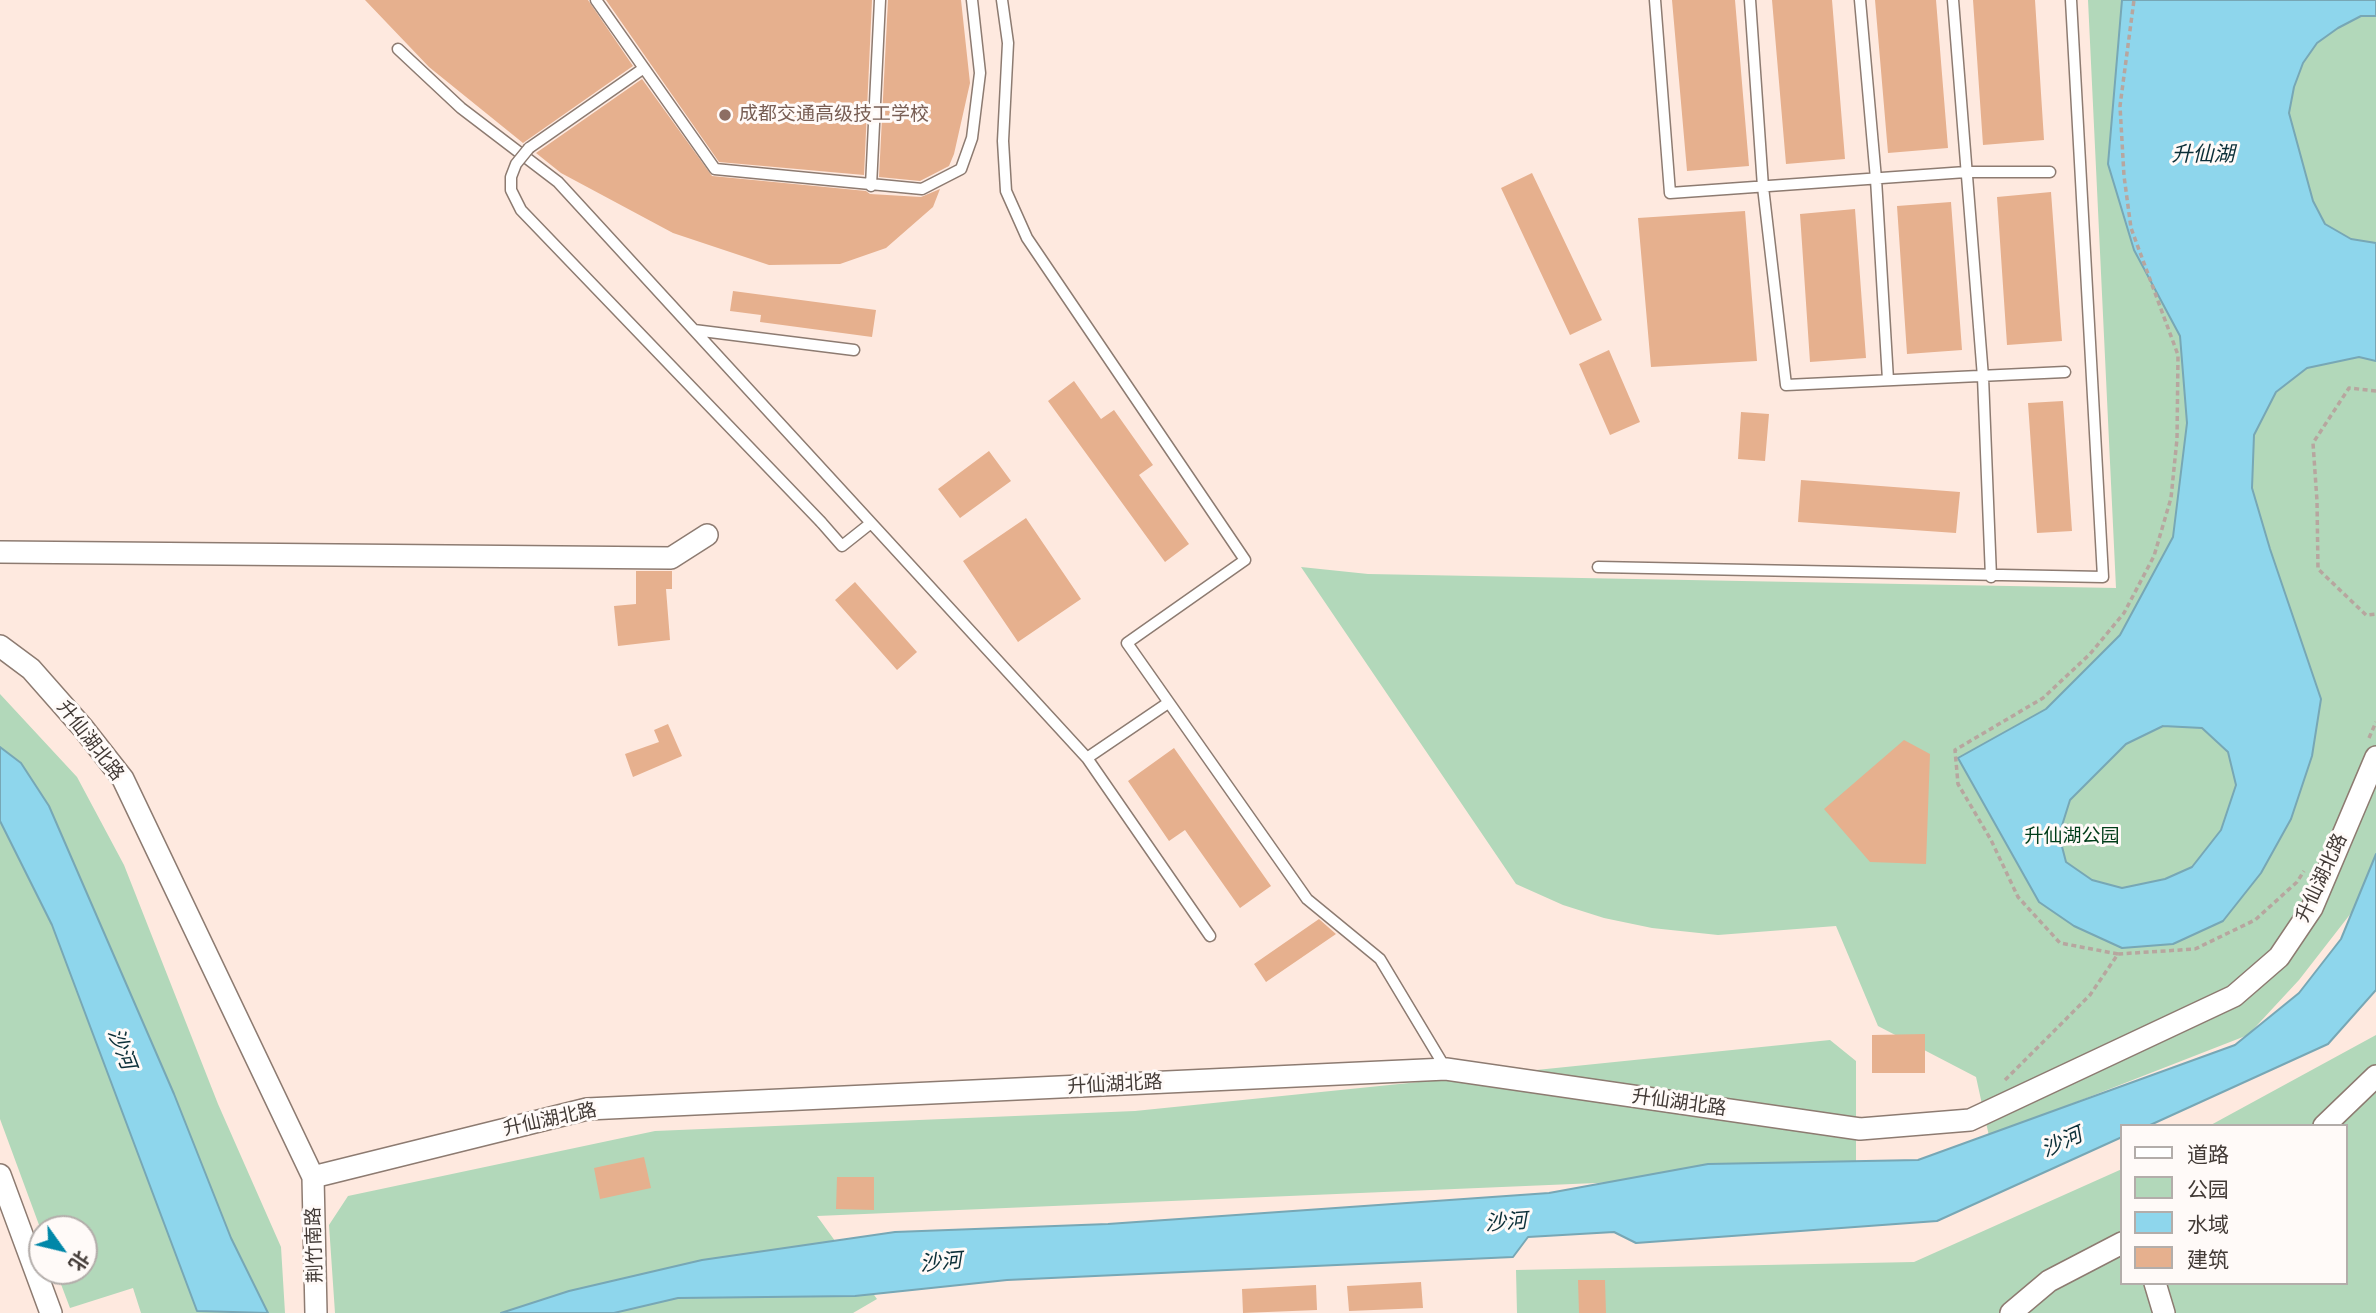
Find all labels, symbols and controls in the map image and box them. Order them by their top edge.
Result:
place label: 成都交通高级技工学校 [739,104,929,126]
marker: 成都交通高级技工学校 [717,107,733,123]
water label: 升仙湖 [2172,142,2234,168]
street label: 升仙湖北路 [52,697,128,785]
park label: 升仙湖公园 [2025,826,2119,848]
street label: 升仙湖北路 [2292,830,2352,926]
water label: 沙河 [102,1025,140,1073]
street label: 升仙湖北路 [1067,1071,1163,1099]
street label: 升仙湖北路 [1630,1085,1728,1121]
street label: 升仙湖北路 [501,1099,599,1141]
water label: 沙河 [2038,1123,2086,1163]
legend [2120,1124,2348,1285]
text: 道路 [2187,1142,2229,1168]
text: 公园 [2187,1177,2229,1203]
street label: 荆竹南路 [302,1207,328,1283]
water label: 沙河 [1484,1209,1528,1237]
text: 水域 [2187,1212,2229,1238]
north arrow [28,1215,98,1285]
text: 北 [64,1247,94,1275]
text: 建筑 [2187,1247,2229,1273]
water label: 沙河 [919,1249,963,1277]

